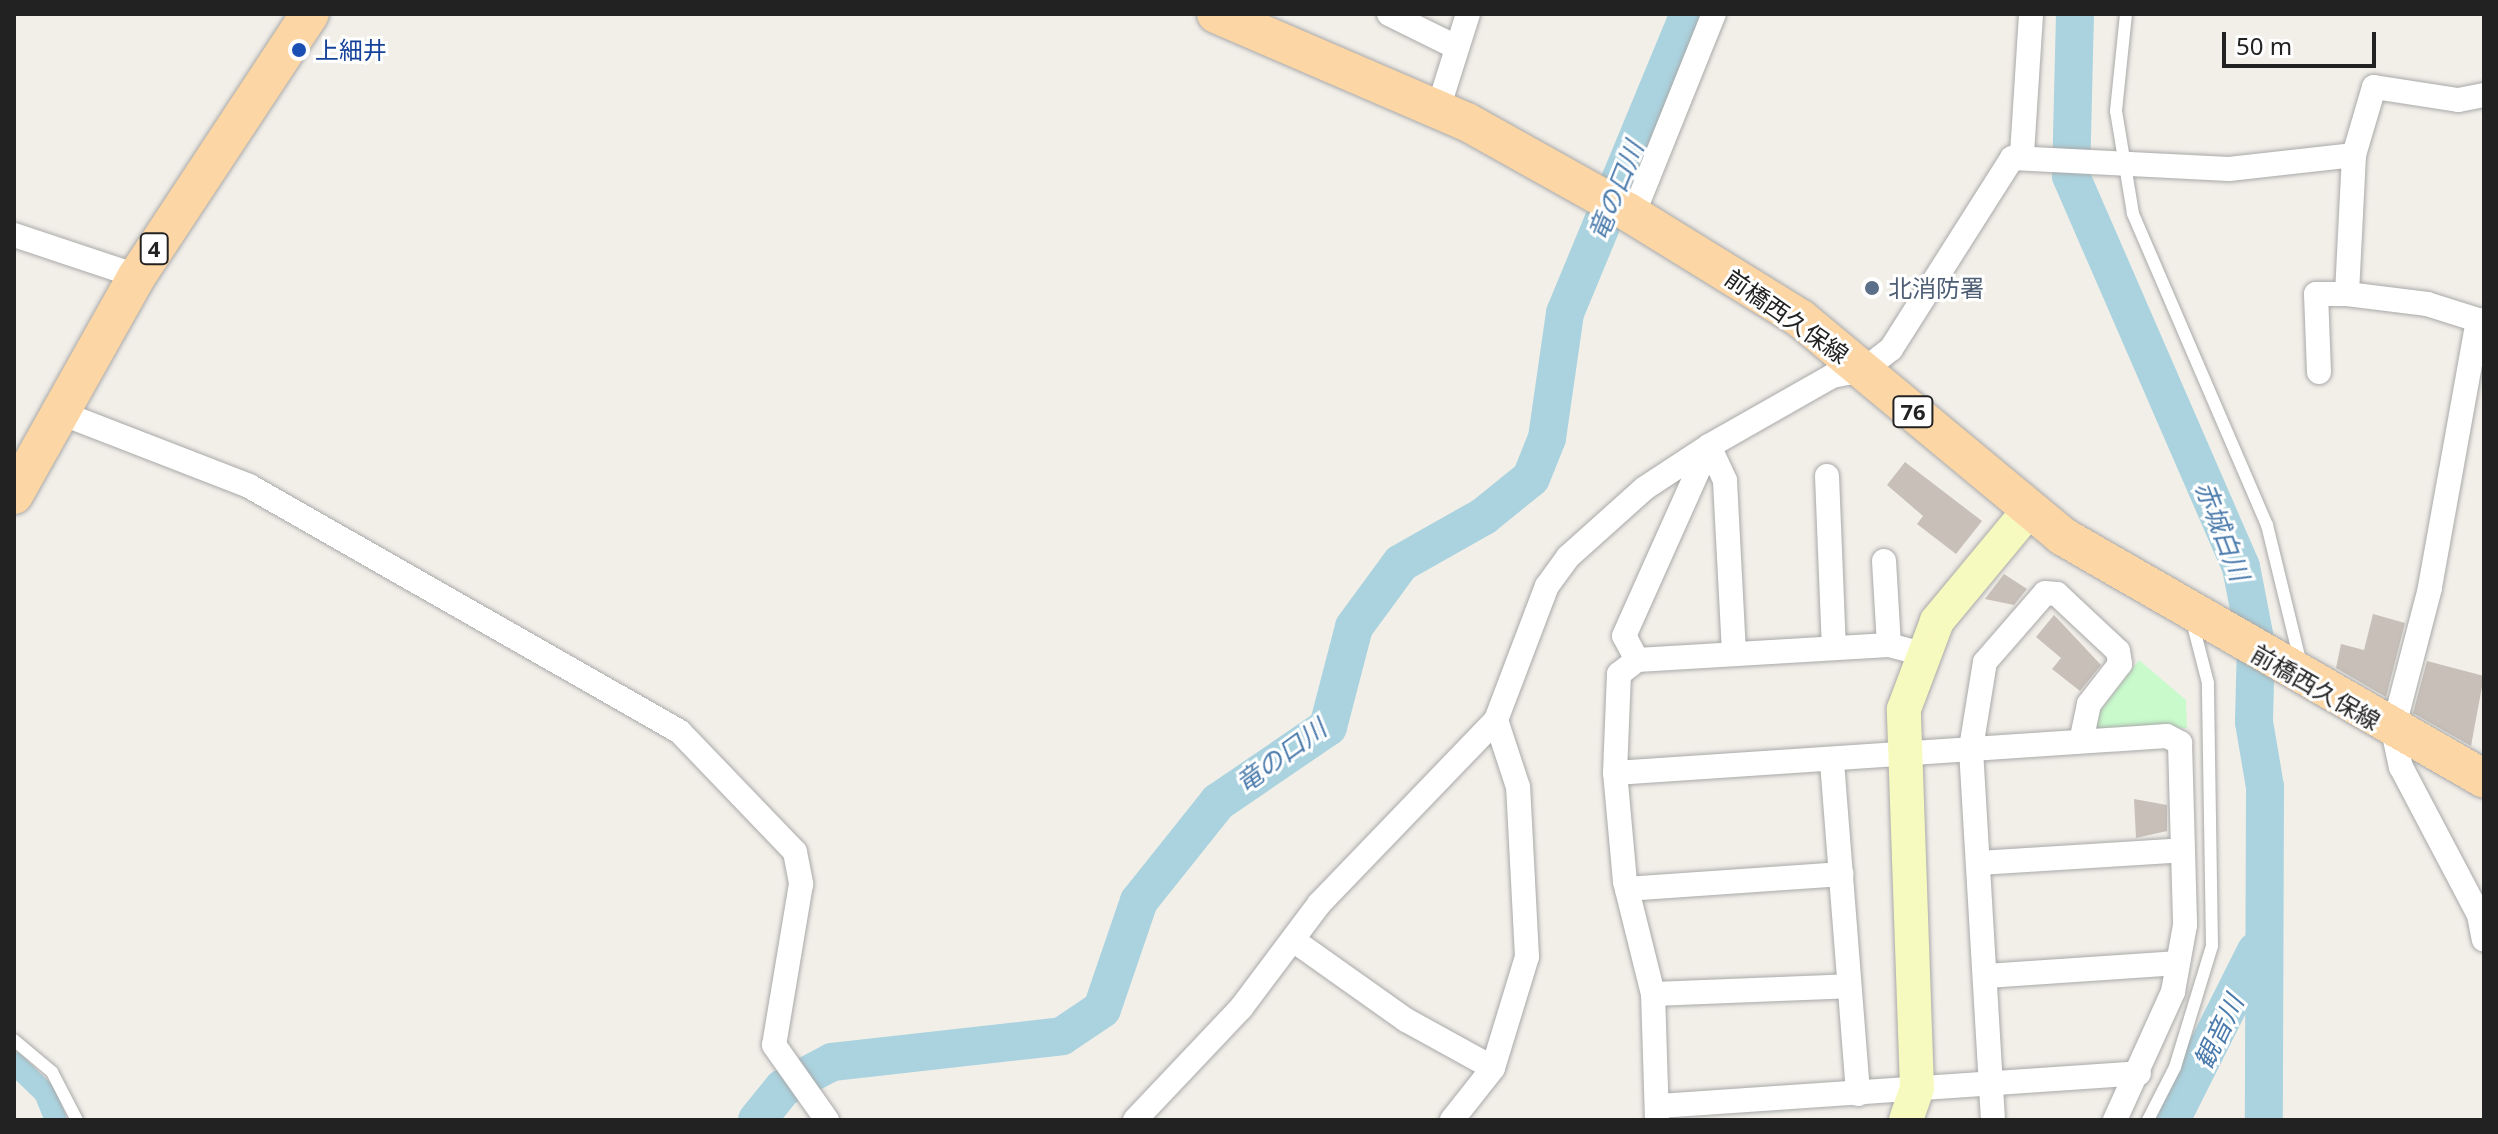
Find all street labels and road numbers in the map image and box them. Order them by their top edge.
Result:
road number: 4 [138,231,170,267]
street label: 前橋西久保線 [1720,263,1854,369]
road number: 76 [1891,394,1935,430]
street label: 前橋西久保線 [2246,639,2386,735]

